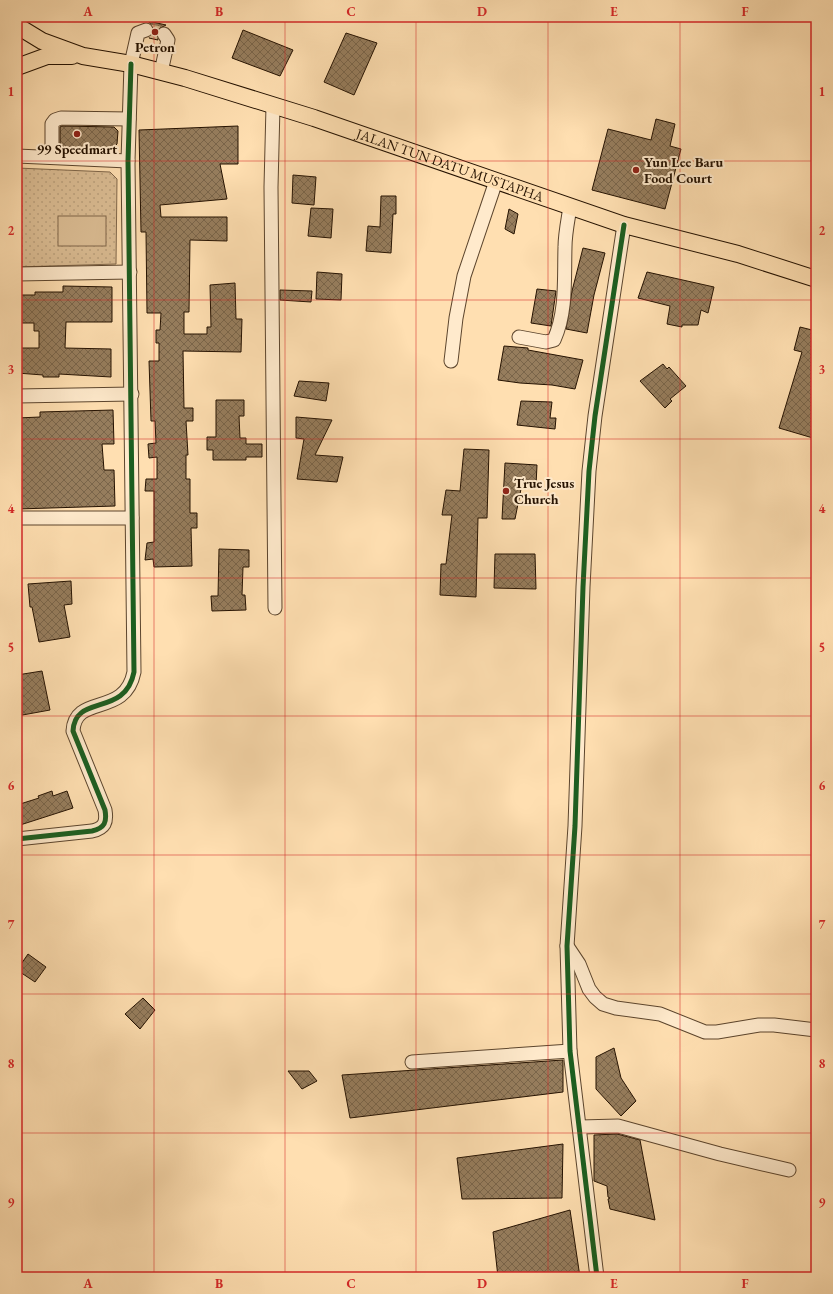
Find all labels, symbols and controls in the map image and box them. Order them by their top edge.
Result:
text: A [82,3,93,20]
text: B [215,3,223,20]
text: C [346,3,356,20]
text: D [477,3,487,20]
text: E [610,3,618,20]
text: F [741,3,749,20]
marker: Petron [150,27,160,37]
place label: Petron [135,38,175,56]
text: 1 [8,83,15,100]
text: 1 [819,83,826,100]
street label: JALAN TUN DATU MUSTAPHA [353,124,546,206]
marker: 99 Speedmart [72,129,82,139]
place label: 99 Speedmart [37,140,118,158]
place label: Yun Lee Baru Food Court [644,153,723,187]
marker: Yun Lee Baru Food Court [631,165,641,175]
text: 2 [8,222,15,239]
text: 2 [819,222,826,239]
text: 3 [8,361,15,378]
text: 3 [819,361,826,378]
place label: True Jesus Church [514,474,574,508]
marker: True Jesus Church [501,486,511,496]
text: 4 [8,500,15,517]
text: 4 [819,500,826,517]
text: 5 [8,639,14,656]
text: 5 [819,639,825,656]
text: 6 [8,777,15,794]
text: 6 [819,777,826,794]
text: 7 [8,916,15,933]
text: 7 [819,916,826,933]
text: 8 [8,1055,15,1072]
text: 8 [819,1055,826,1072]
text: 9 [8,1194,15,1211]
text: 9 [819,1194,826,1211]
text: A [82,1275,93,1292]
text: B [215,1275,223,1292]
text: C [346,1275,356,1292]
text: D [477,1275,487,1292]
text: E [610,1275,618,1292]
text: F [741,1275,749,1292]

